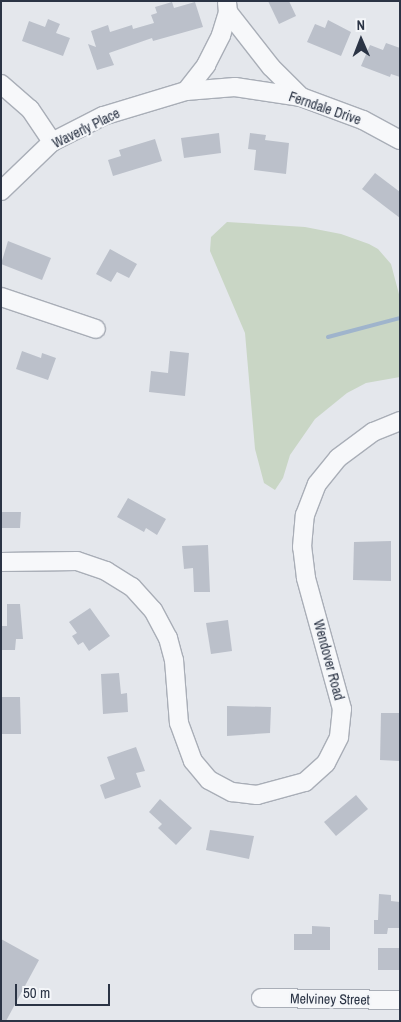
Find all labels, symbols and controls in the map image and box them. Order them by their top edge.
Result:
north arrow [336,15,386,65]
text: N [356,16,365,34]
street label: Ferndale Drive [287,88,363,128]
street label: Waverly Place [50,104,122,152]
street label: Wendover Road [310,618,348,702]
scale bar [18,974,112,1006]
text: 50 m [23,982,50,1003]
street label: Melviney Street [290,990,370,1008]

